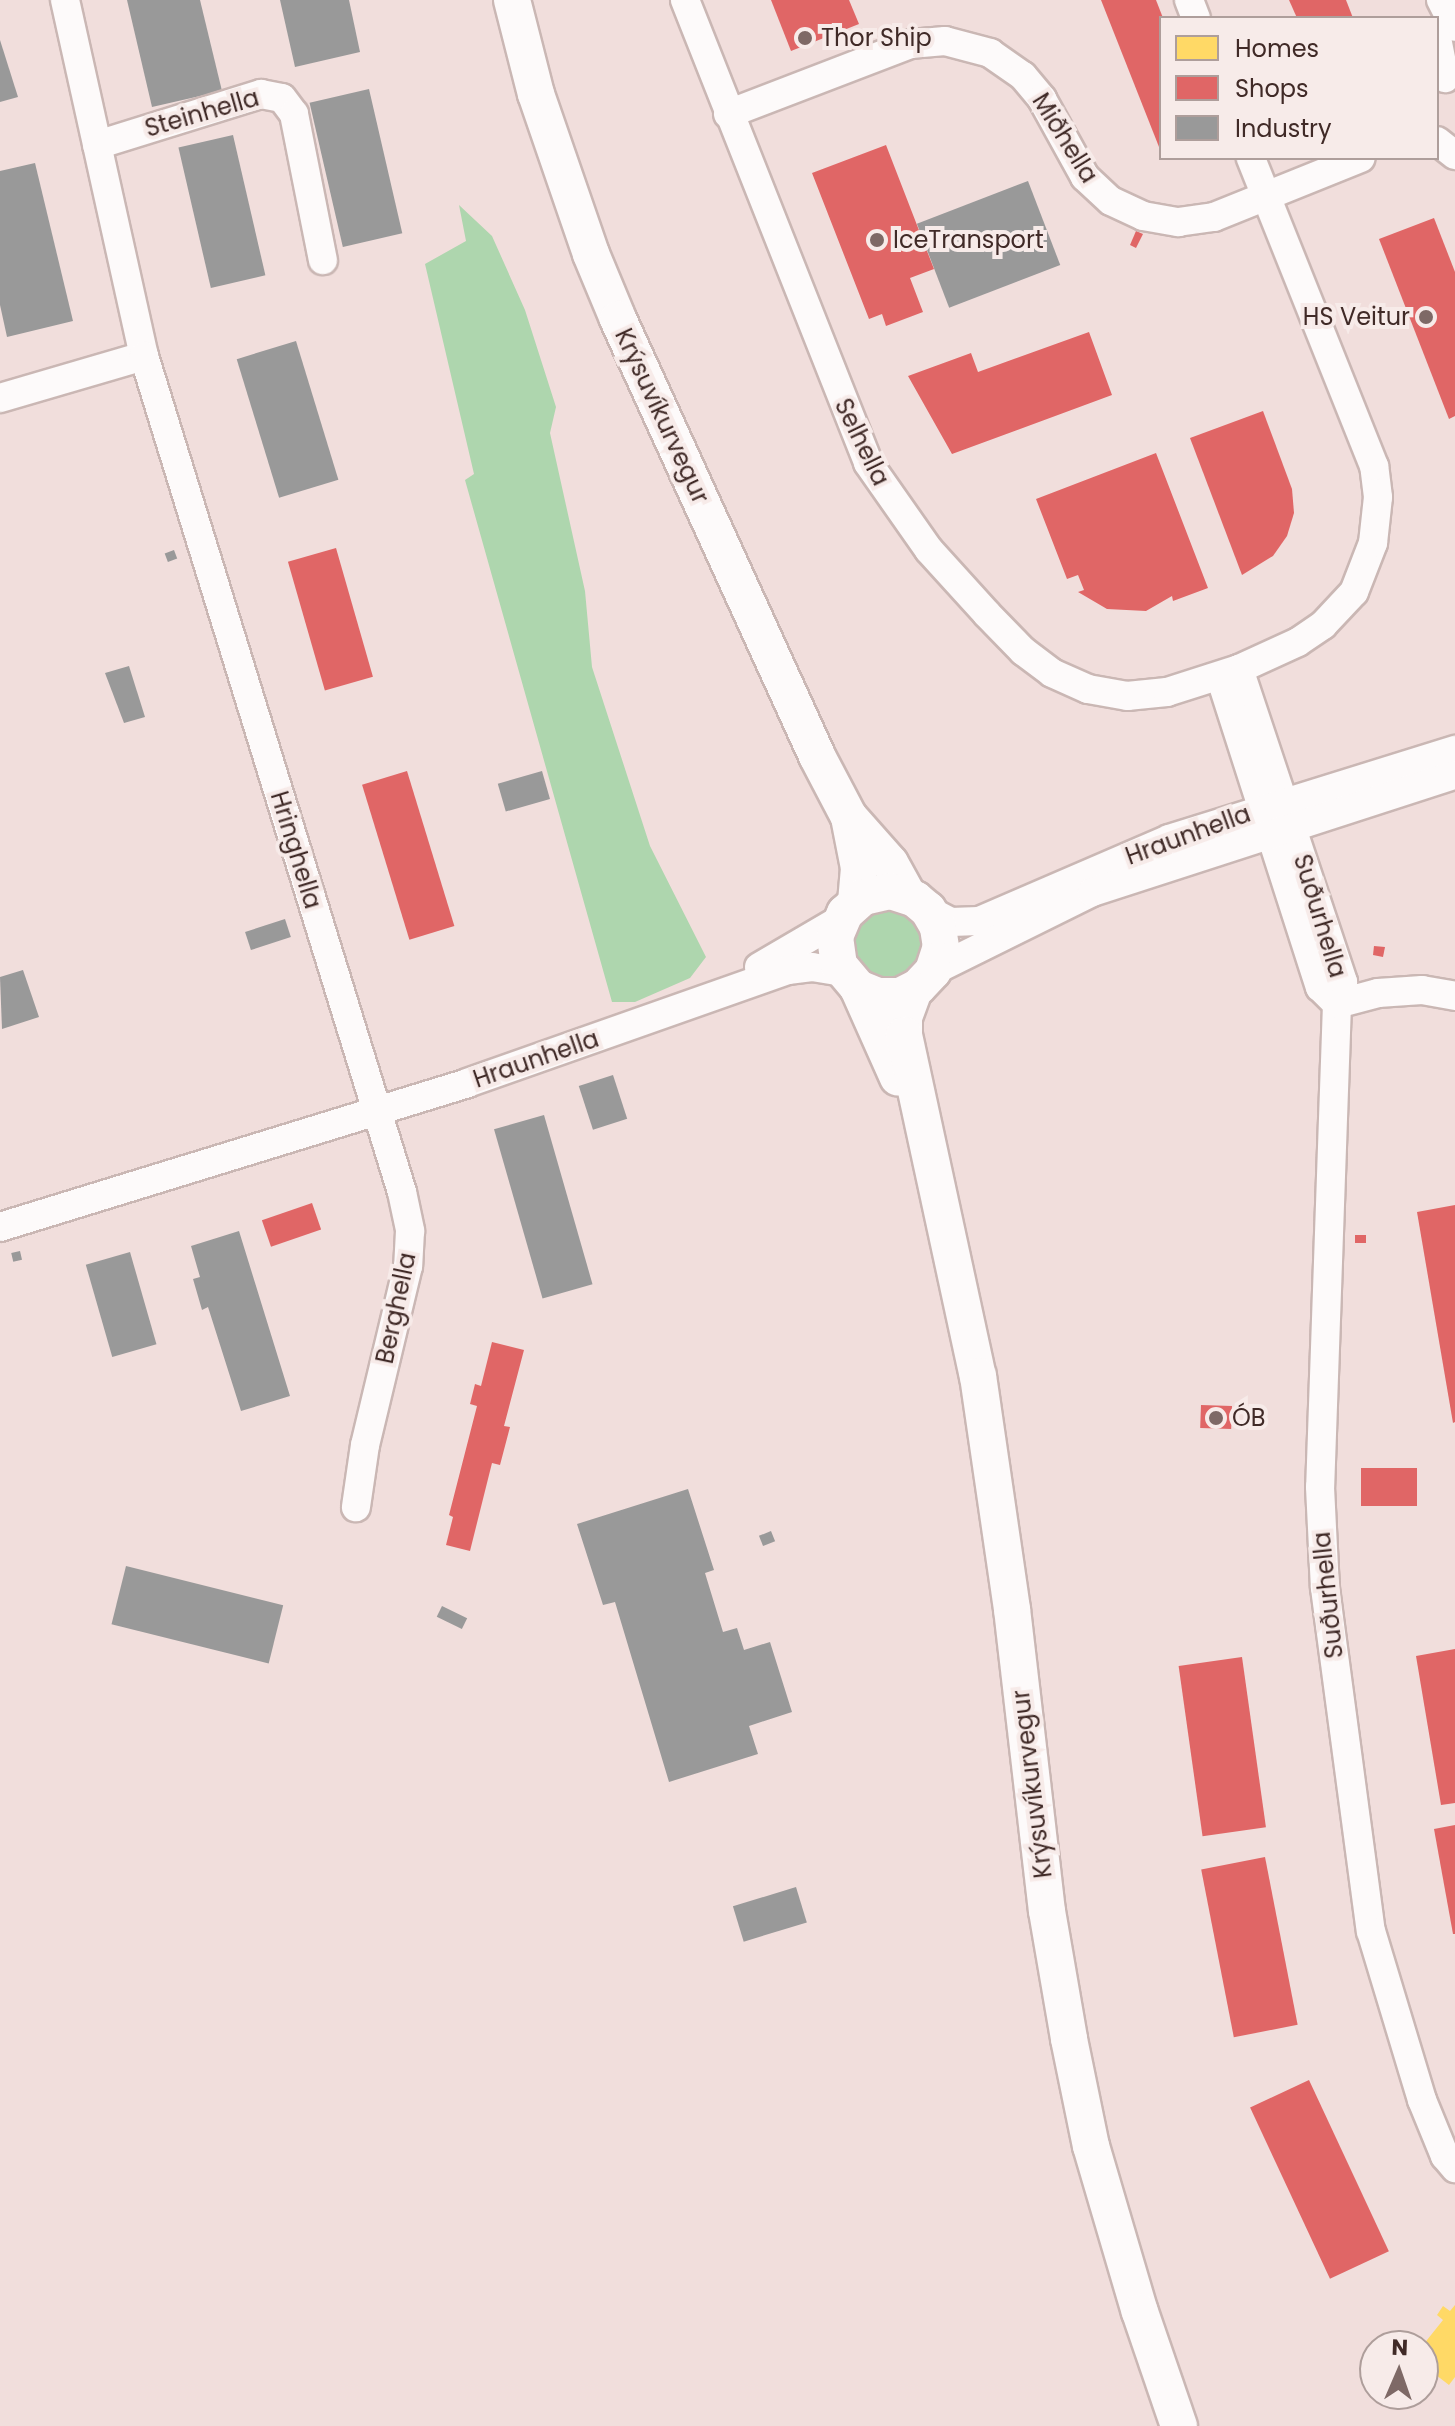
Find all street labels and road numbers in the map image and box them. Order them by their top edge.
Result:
street label: Steinhella [142,83,262,143]
street label: Miðhella [1026,88,1104,188]
street label: Krýsuvíkurvegur [609,324,715,508]
street label: Selhella [829,394,895,490]
street label: Hringhella [264,788,328,912]
street label: Hraunhella [1122,799,1254,871]
street label: Suðurhella [1288,851,1352,981]
street label: Hraunhella [469,1024,603,1094]
street label: Berghella [370,1250,422,1366]
street label: Suðurhella [1307,1530,1349,1660]
street label: Krýsuvíkurvegur [1006,1688,1058,1880]

